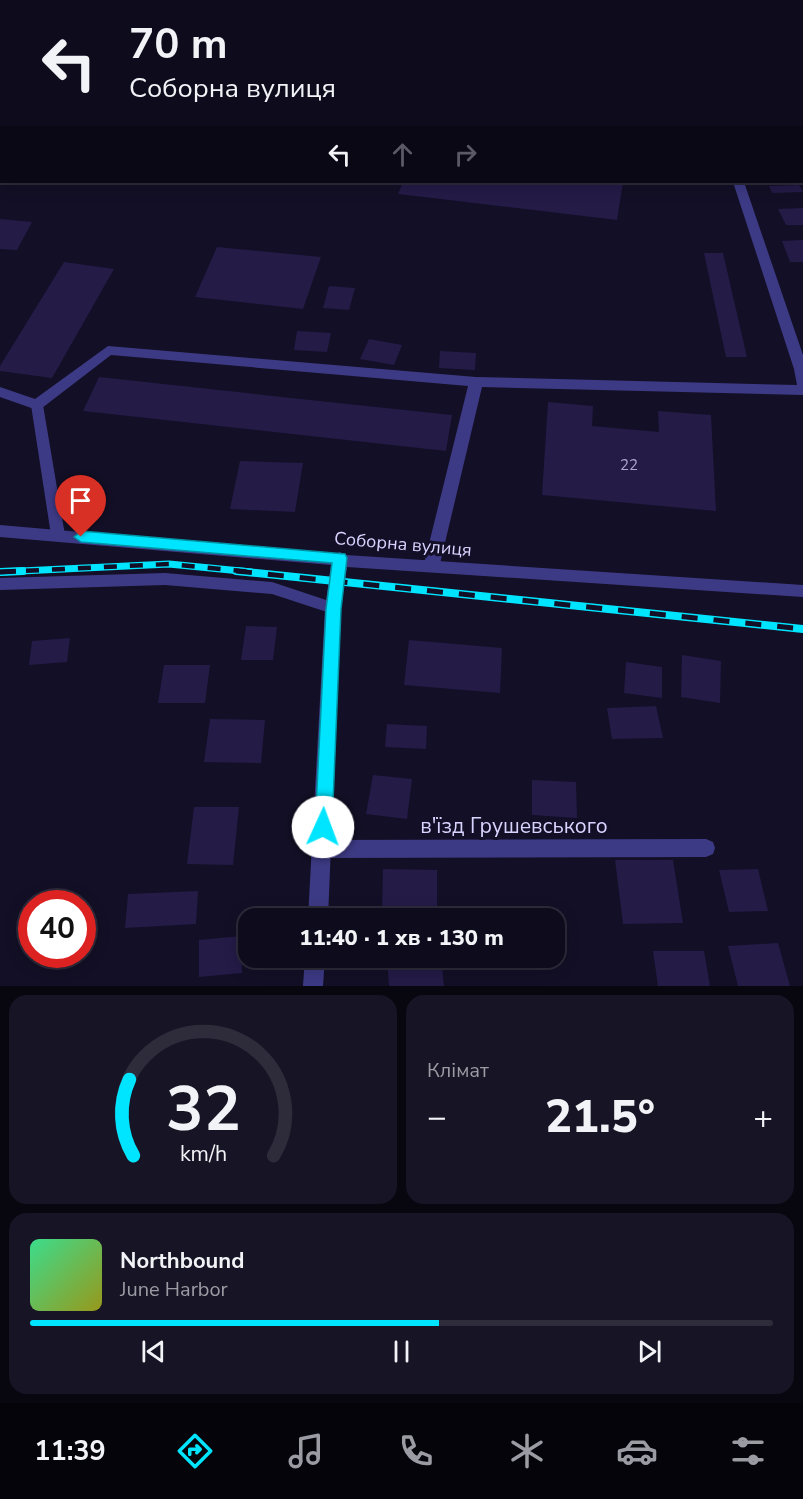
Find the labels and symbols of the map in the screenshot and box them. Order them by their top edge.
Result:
house number: 22 [620,455,638,475]
pin [55,475,106,537]
street label: Соборна вулиця [333,526,473,562]
position arrow [291,795,355,859]
street label: в'їзд Грушевського [420,812,608,840]
speed limit sign: 40 [18,890,96,968]

